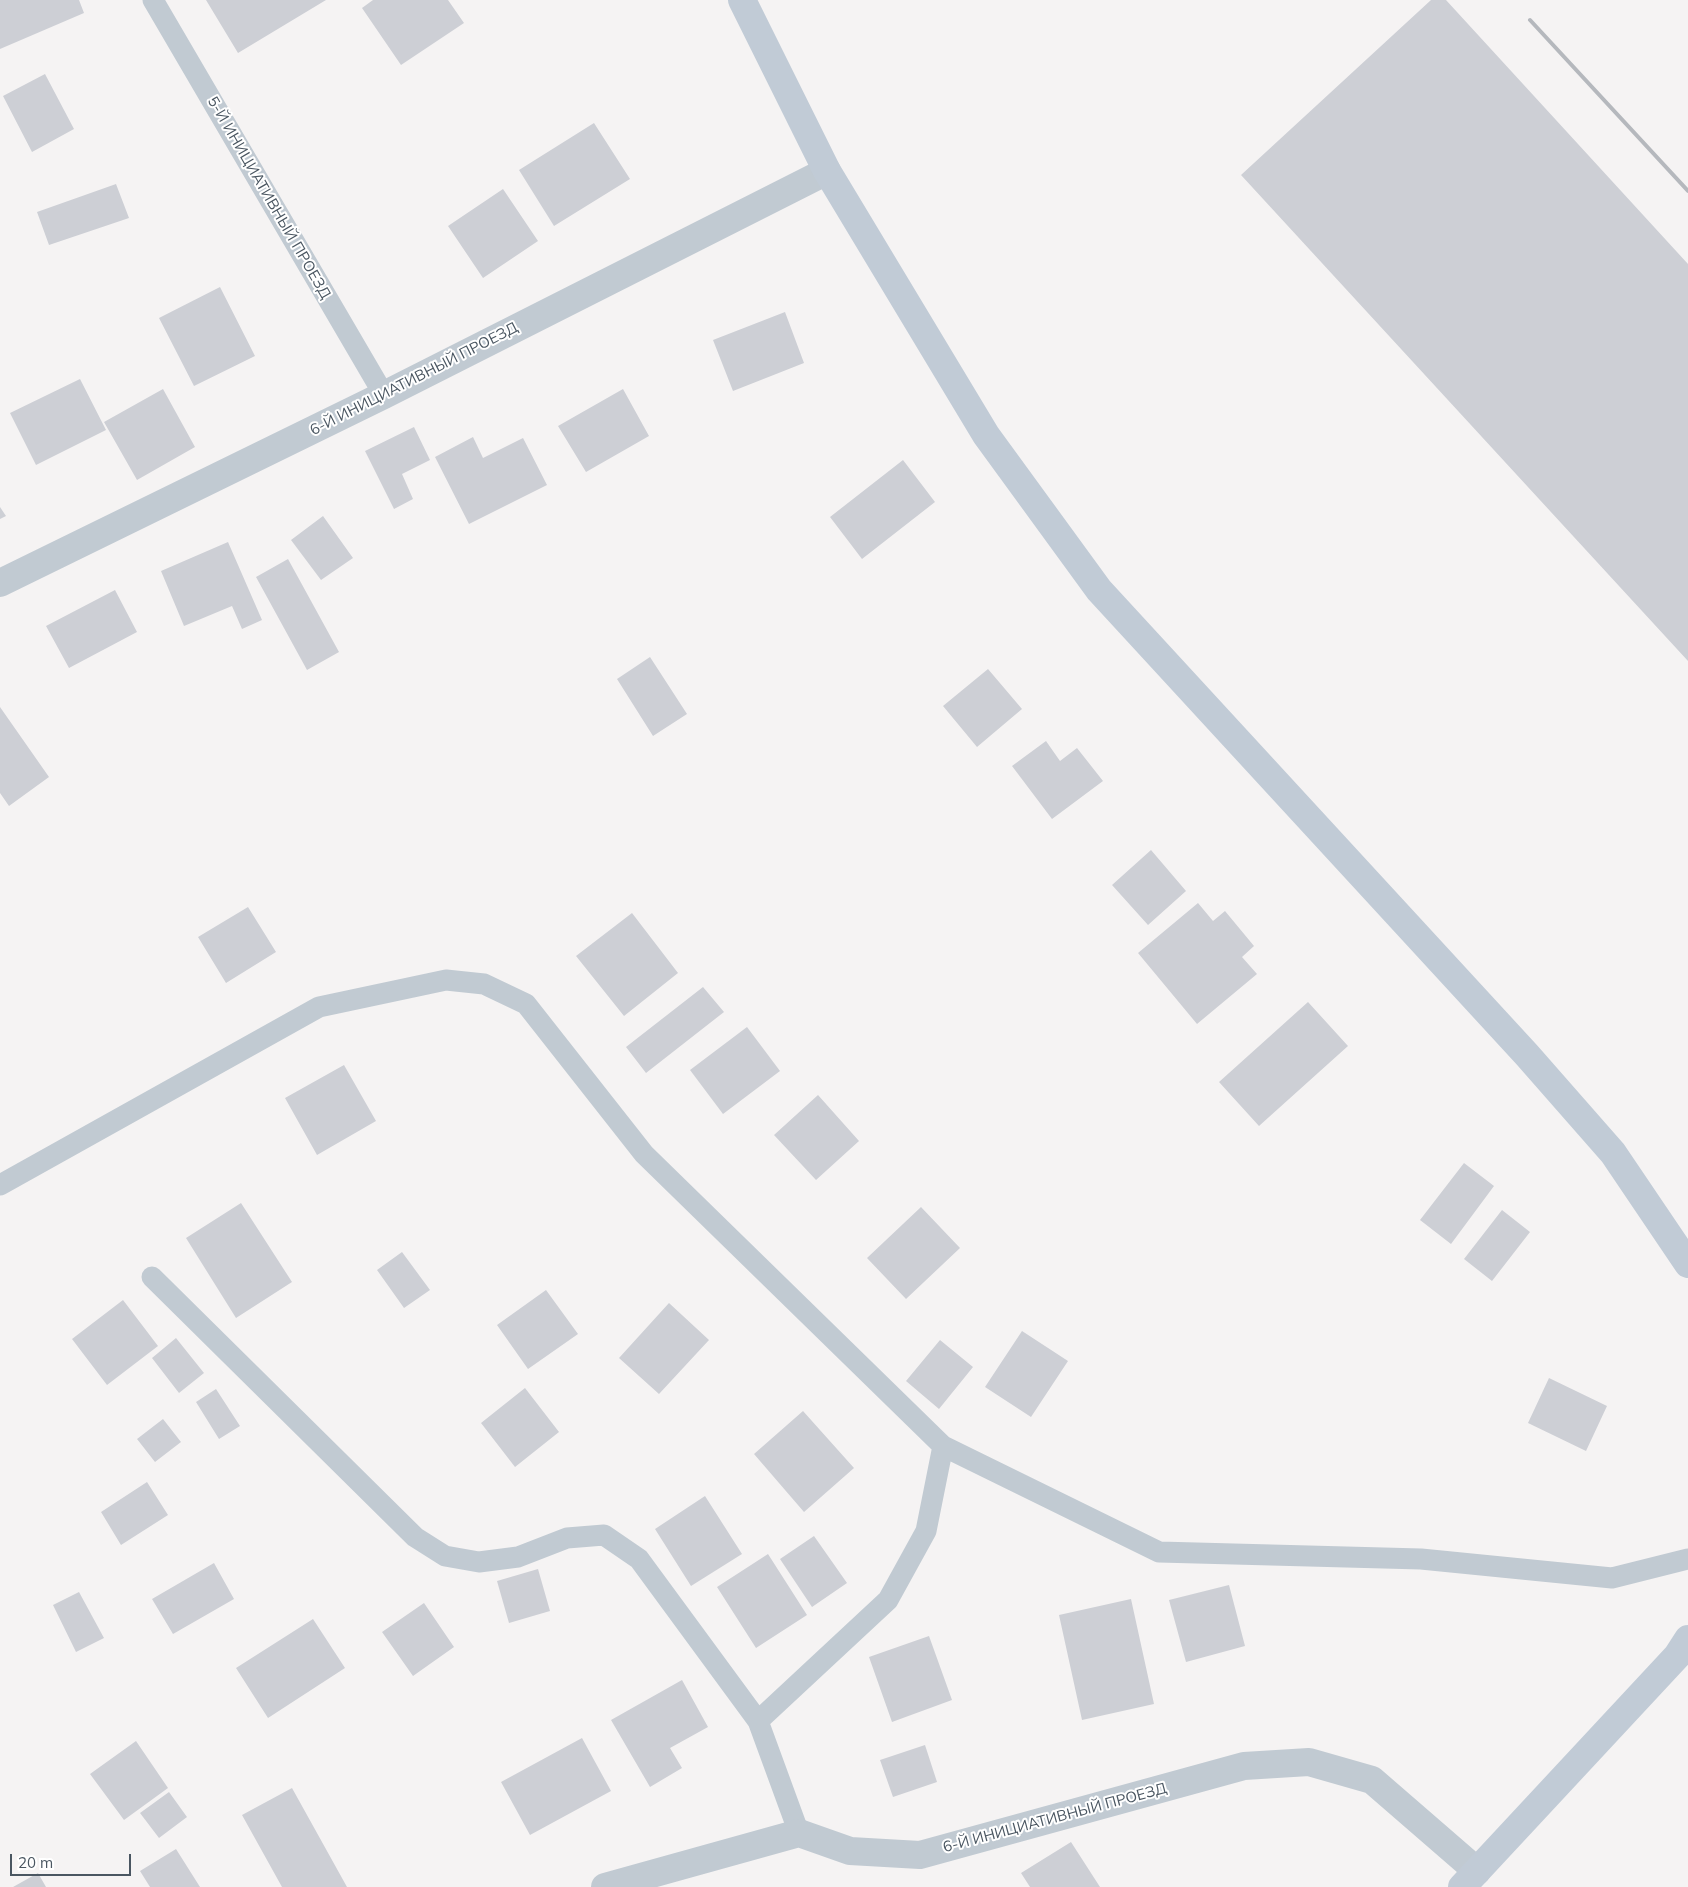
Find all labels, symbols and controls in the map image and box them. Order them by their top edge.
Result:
street label: 5-Й ИНИЦИАТИВНЫЙ ПРОЕЗД [203,93,335,303]
street label: 6-Й ИНИЦИАТИВНЫЙ ПРОЕЗД [307,319,521,439]
street label: 6-Й ИНИЦИАТИВНЫЙ ПРОЕЗД [941,1779,1169,1857]
scale bar [12,1844,134,1876]
text: 20 m [18,1853,53,1872]

